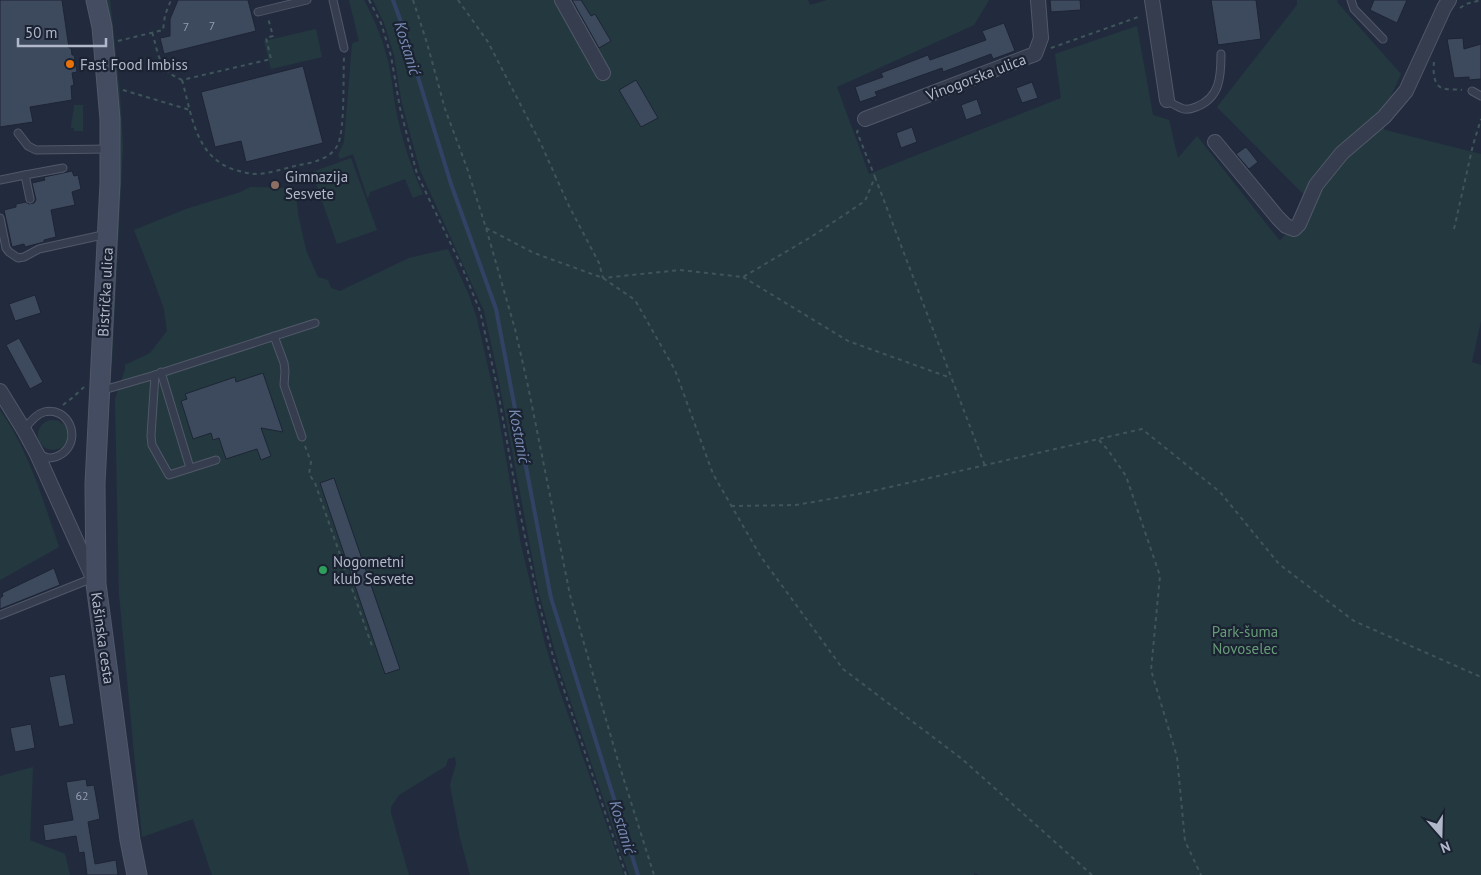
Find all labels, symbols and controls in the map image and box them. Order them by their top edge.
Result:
scale bar [18,15,105,47]
house number: 7 [209,18,215,33]
house number: 7 [183,19,189,34]
water label: Kostanić [390,19,426,79]
text: 50 m [25,23,58,42]
street label: Vinogorska ulica [922,49,1029,105]
place label: Fast Food Imbiss [80,55,188,74]
marker: Fast Food Imbiss [64,58,76,70]
place label: Gimnazija Sesvete [285,167,348,203]
marker: Gimnazija Sesvete [269,179,281,191]
street label: Bistrička ulica [93,247,117,337]
water label: Kostanić [505,407,535,466]
place label: Nogometni klub Sesvete [333,552,414,588]
marker: Nogometni klub Sesvete [317,564,329,576]
street label: Kašinska cesta [87,591,119,685]
park label: Park-šuma Novoselec [1212,622,1278,658]
house number: 62 [75,788,89,803]
water label: Kostanić [605,798,641,858]
north arrow [1416,810,1466,860]
text: N [1438,837,1453,857]

